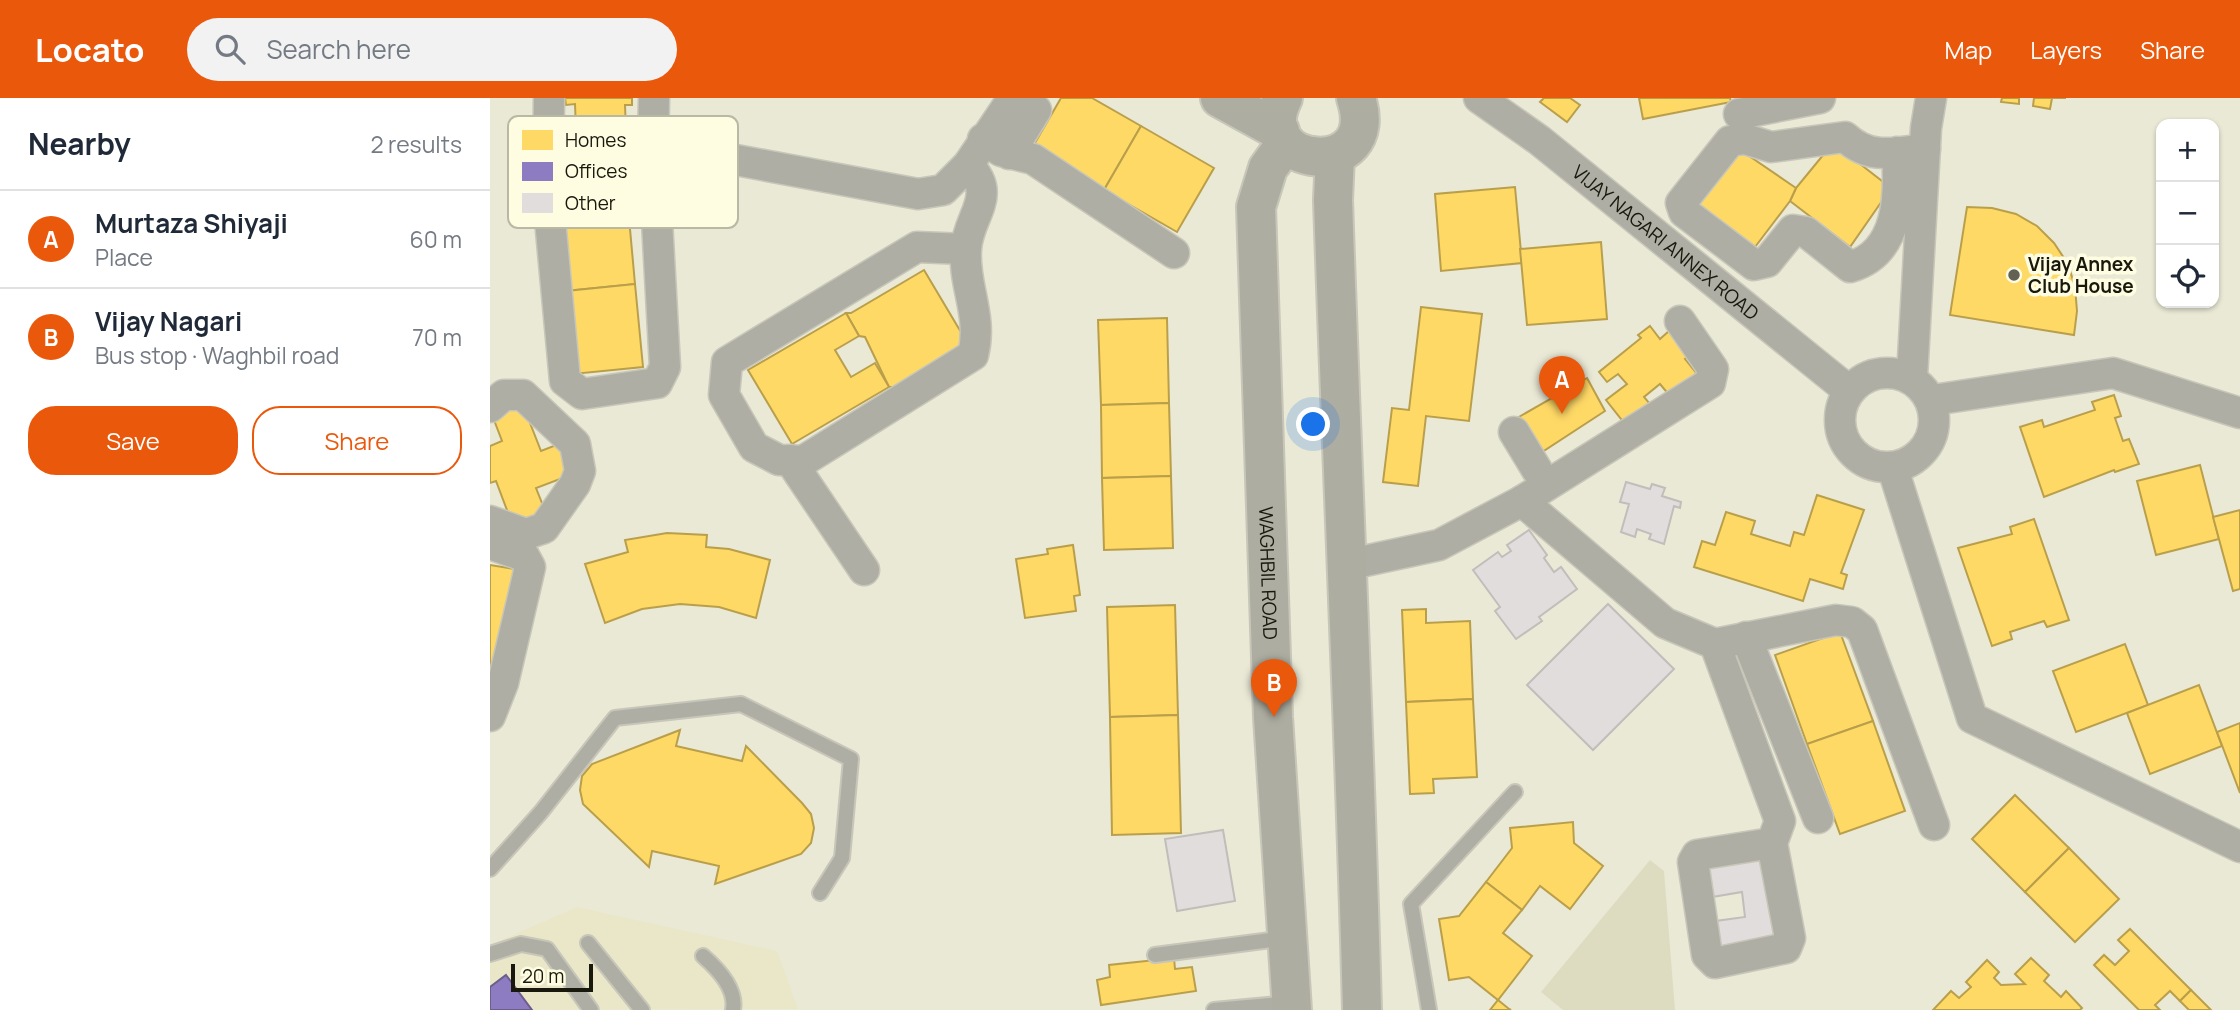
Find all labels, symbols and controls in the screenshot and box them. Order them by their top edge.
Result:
search box [187,18,677,81]
text: Locato [35,27,145,72]
icon: search [211,30,249,68]
text: Search here [267,31,411,67]
text: Map [1945,33,1992,66]
text: Layers [2030,33,2102,66]
text: Share [2140,33,2205,66]
legend [508,116,738,228]
map controls [2156,119,2219,308]
button: + [2156,119,2219,182]
text: Nearby [28,123,131,164]
text: Homes [565,127,626,153]
text: 2 results [370,128,462,160]
text: Offices [565,158,627,184]
street label: VIJAY NAGARI ANNEX ROAD [1567,159,1764,326]
button: − [2156,182,2219,245]
text: Other [565,190,616,216]
text: Murtaza Shiyaji [95,205,288,241]
text: A [43,223,59,255]
text: 60 m [410,223,462,255]
text: Place [95,241,153,273]
button: locate [2156,245,2219,308]
place label: Vijay Annex Club House [2028,251,2134,299]
marker: Vijay Annex Club House [2006,267,2022,283]
text: Vijay Nagari [95,303,242,339]
text: B [44,321,58,353]
text: 70 m [412,321,462,353]
text: Bus stop · Waghbil road [95,339,339,371]
pin: A [1539,356,1585,414]
button: Save [28,406,238,475]
button: Share [252,406,462,475]
your location [1296,407,1330,441]
street label: WAGHBIL ROAD [1253,506,1283,640]
pin: B [1251,659,1297,717]
scale bar [511,961,593,993]
text: 20 m [522,963,564,989]

